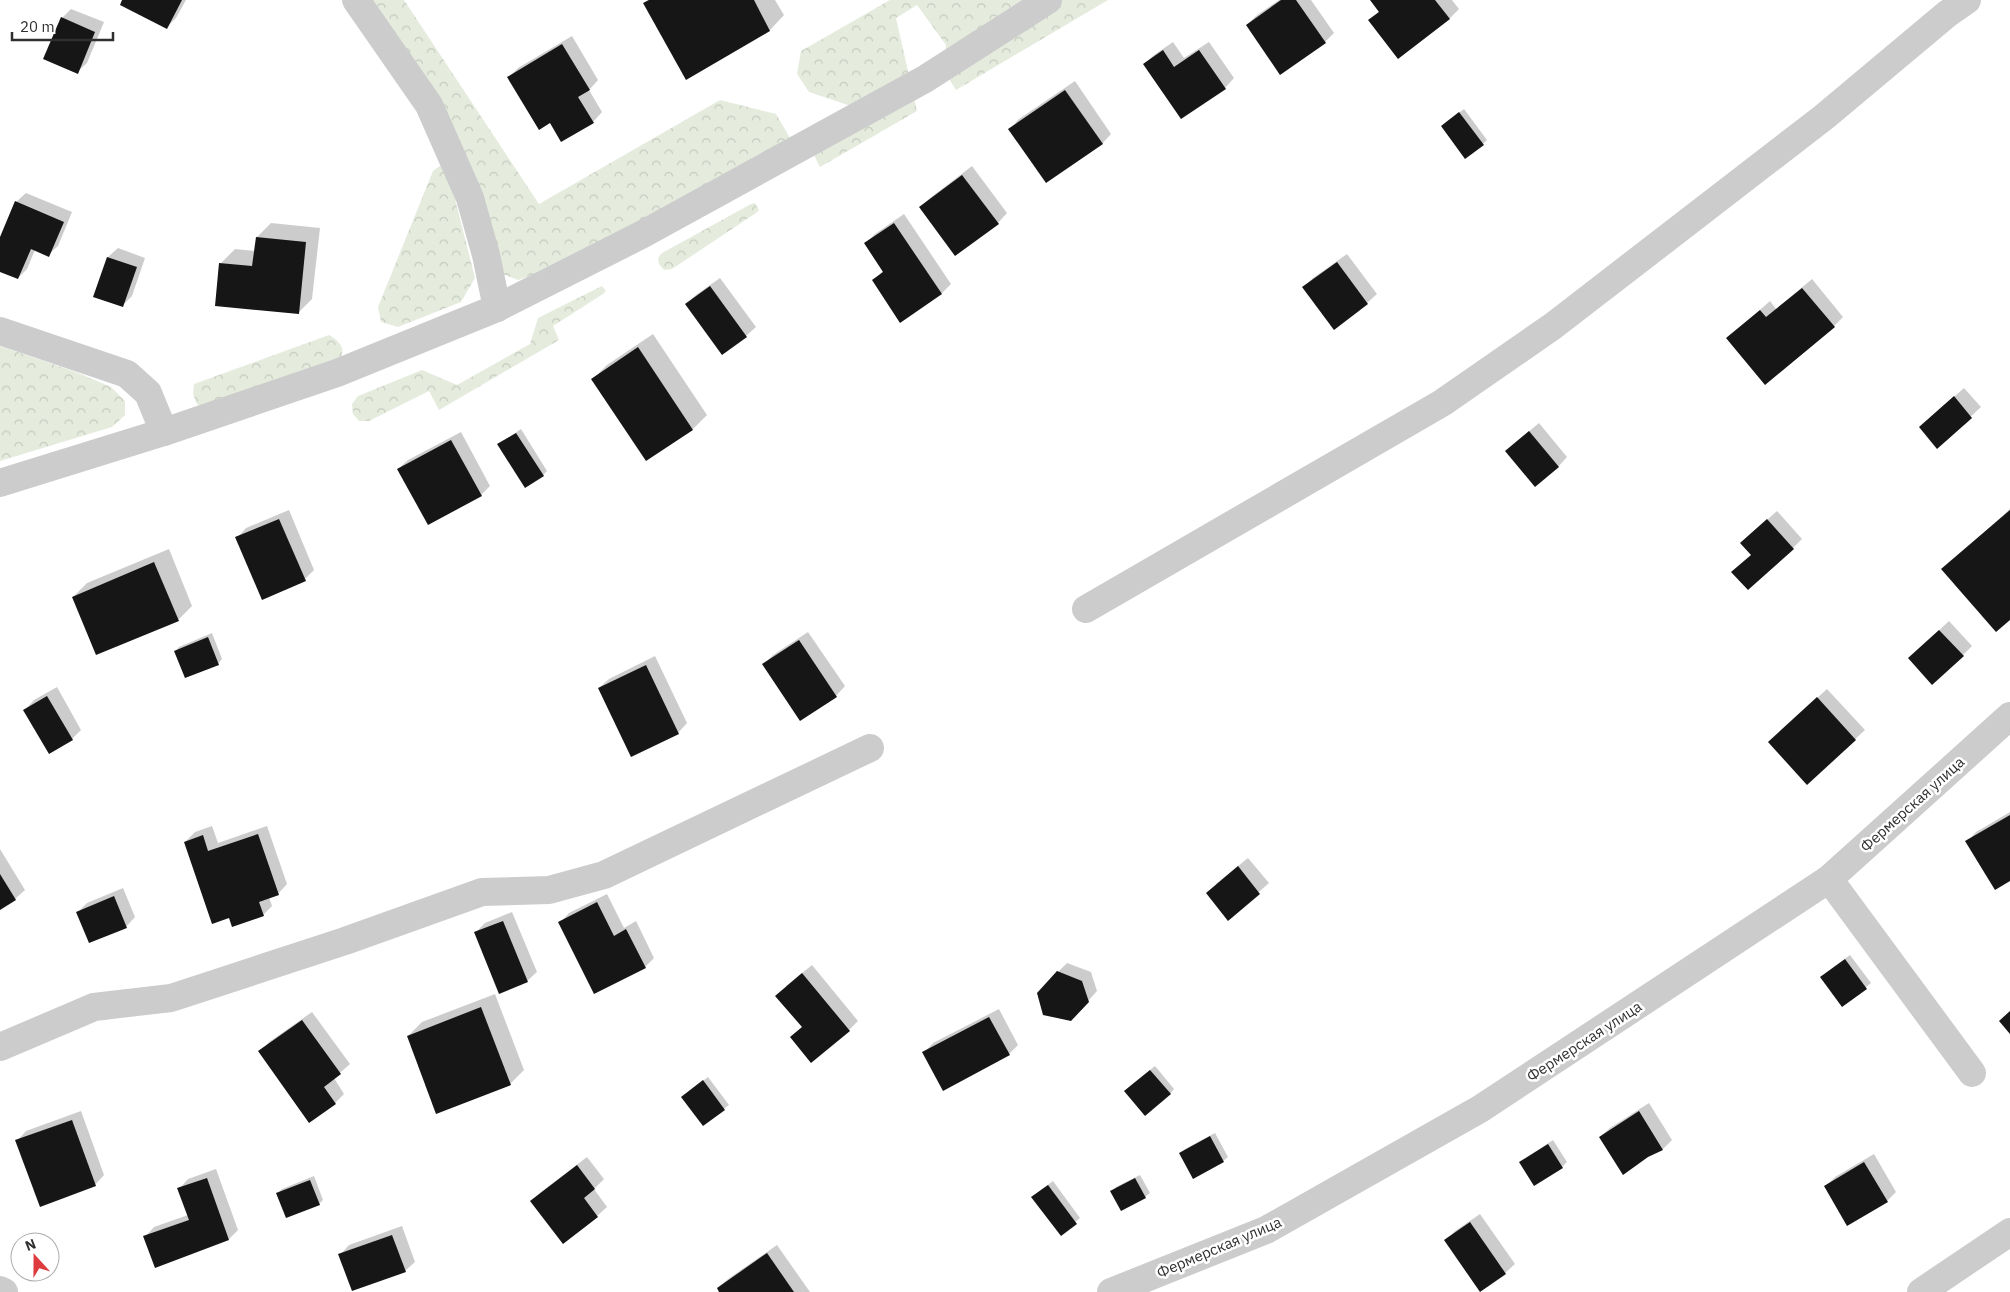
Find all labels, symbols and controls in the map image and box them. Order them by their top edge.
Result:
scale bar [12,10,114,42]
text: 20 m [20,17,55,36]
street label: Фермерская улица [1856,752,1968,856]
street label: Фермерская улица [1523,997,1645,1085]
street label: Фермерская улица [1154,1212,1284,1282]
north arrow [10,1232,60,1282]
text: N [22,1235,38,1255]

